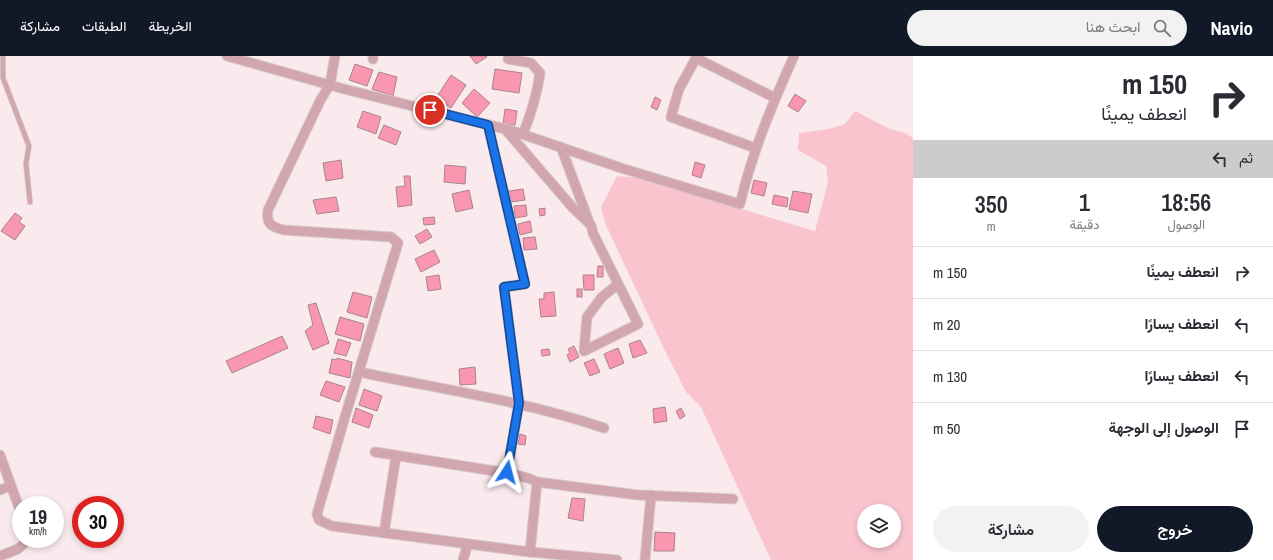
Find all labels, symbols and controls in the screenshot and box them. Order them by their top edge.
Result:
search box [907,10,1187,46]
text: Navio [1211,15,1253,41]
text: ابحث هنا [1086,16,1141,37]
text: مشاركة [20,17,60,35]
text: الطبقات [82,17,126,35]
text: الخريطة [148,17,192,35]
icon: search [1151,17,1173,39]
text: 150 m [1122,65,1187,103]
icon: right [1201,72,1253,124]
pin [413,93,447,127]
icon: arrive [419,99,441,121]
text: انعطف يمينًا [1101,101,1187,126]
text: ثم [1239,147,1253,168]
icon: left [1209,148,1231,170]
text: 1 [1079,186,1090,218]
text: 18:56 [1161,186,1211,218]
text: 350 [975,188,1008,220]
text: دقيقة [1069,216,1100,233]
text: الوصول [1167,216,1205,233]
text: m [987,218,996,235]
text: انعطف يمينًا [1146,261,1219,282]
text: 150 m [933,262,967,283]
icon: right [1231,262,1253,284]
text: انعطف يسارًا [1145,313,1219,334]
text: 20 m [933,314,960,335]
icon: left [1231,314,1253,336]
text: انعطف يسارًا [1145,365,1219,386]
text: 130 m [933,366,967,387]
icon: left [1231,366,1253,388]
text: الوصول إلى الوجهة [1108,417,1219,438]
text: 50 m [933,418,960,439]
icon: arrive [1231,418,1253,440]
position arrow [486,451,528,493]
speed limit sign: 30 [72,496,124,548]
text: 19 [29,503,47,530]
map controls [857,504,901,548]
button: layers [857,504,901,548]
button: مشاركة [933,506,1089,552]
button: خروج [1097,506,1253,552]
text: km/h [29,525,47,538]

